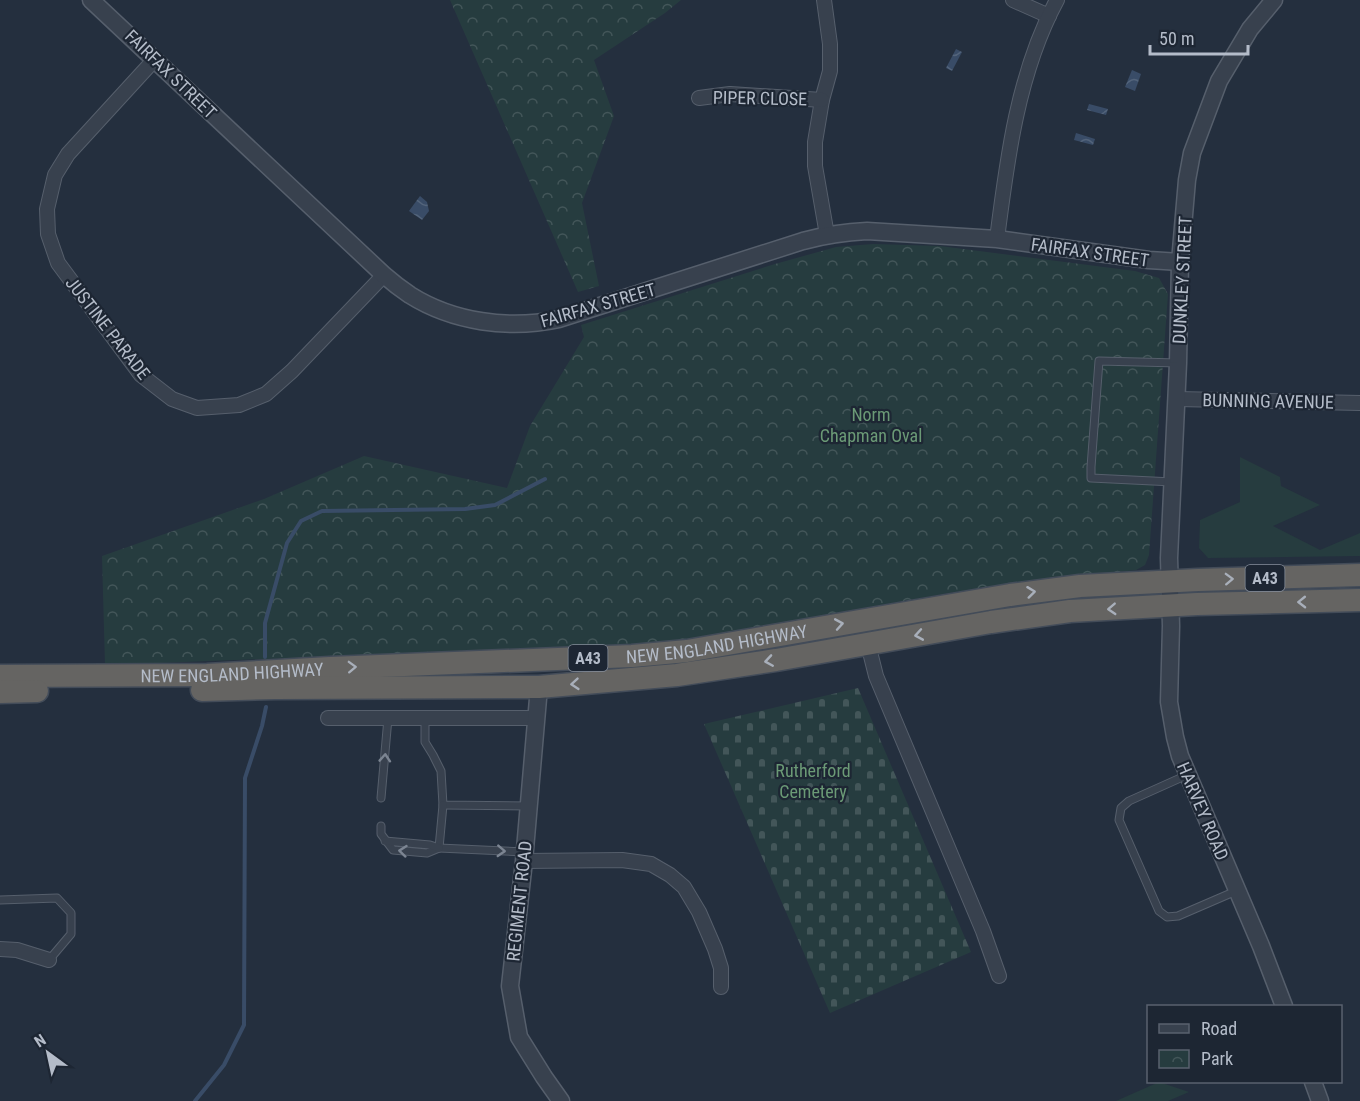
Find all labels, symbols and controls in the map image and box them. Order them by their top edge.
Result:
scale bar [1150,18,1248,56]
street label: FAIRFAX STREET [121,25,221,123]
text: 50 m [1159,28,1194,49]
street label: PIPER CLOSE [713,87,807,109]
street label: DUNKLEY STREET [1168,215,1196,345]
street label: FAIRFAX STREET [1030,233,1150,271]
street label: JUSTINE PARADE [61,272,155,384]
street label: FAIRFAX STREET [538,279,658,331]
street label: BUNNING AVENUE [1202,389,1334,413]
park label: Norm Chapman Oval [820,404,922,446]
road number: A43 [1246,565,1284,591]
one-way arrow [1224,573,1233,586]
one-way arrow [1026,586,1035,599]
one-way arrow [1297,595,1306,608]
one-way arrow [1108,602,1117,615]
one-way arrow [834,619,843,631]
street label: NEW ENGLAND HIGHWAY [626,620,810,667]
one-way arrow [915,628,925,641]
road number: A43 [568,645,608,671]
one-way arrow [764,655,773,667]
street label: NEW ENGLAND HIGHWAY [140,658,325,686]
one-way arrow [348,660,357,673]
one-way arrow [570,677,579,690]
one-way arrow [378,753,391,762]
street label: HARVEY ROAD [1173,759,1233,863]
park label: Rutherford Cemetery [775,760,851,802]
street label: REGIMENT ROAD [502,840,536,962]
one-way arrow [496,844,505,857]
one-way arrow [398,845,408,858]
legend [1147,1005,1342,1083]
text: Road [1201,1018,1237,1039]
north arrow [18,1023,78,1083]
text: N [31,1030,49,1051]
text: Park [1201,1048,1233,1069]

